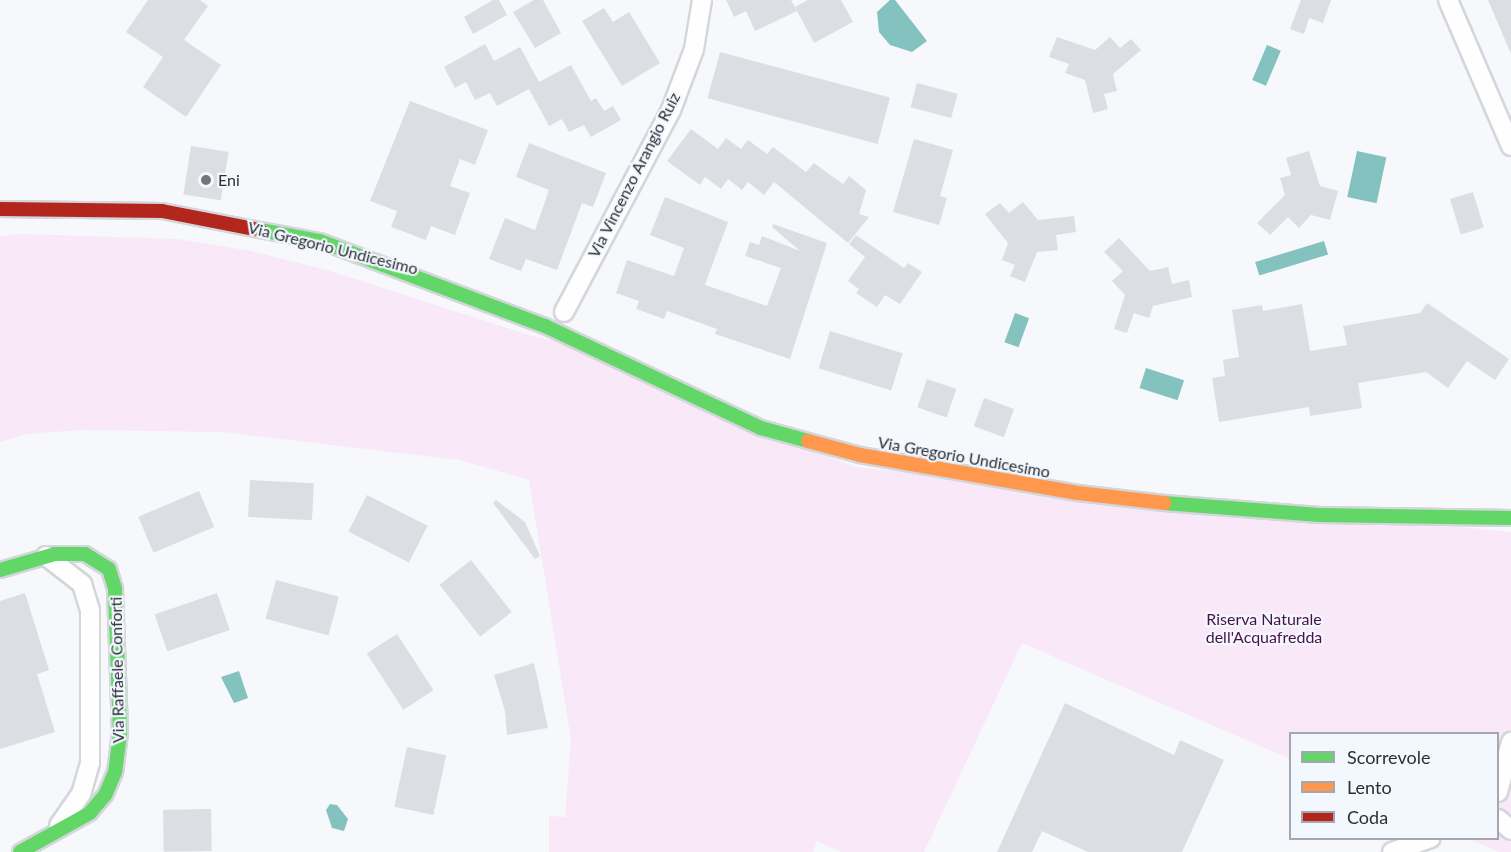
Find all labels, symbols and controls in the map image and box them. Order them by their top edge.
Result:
street label: Via Vincenzo Arangio Ruiz [584,89,684,261]
place label: Eni [218,170,240,190]
marker: Eni [199,173,213,187]
street label: Via Gregorio Undicesimo [246,218,420,278]
street label: Via Gregorio Undicesimo [876,432,1052,482]
street label: Via Raffaele Conforti [106,597,128,743]
park label: Riserva Naturale dell'Acquafredda [1206,609,1322,647]
legend [1289,732,1499,840]
text: Scorrevole [1347,746,1430,768]
text: Lento [1347,776,1392,798]
text: Coda [1347,806,1388,828]

